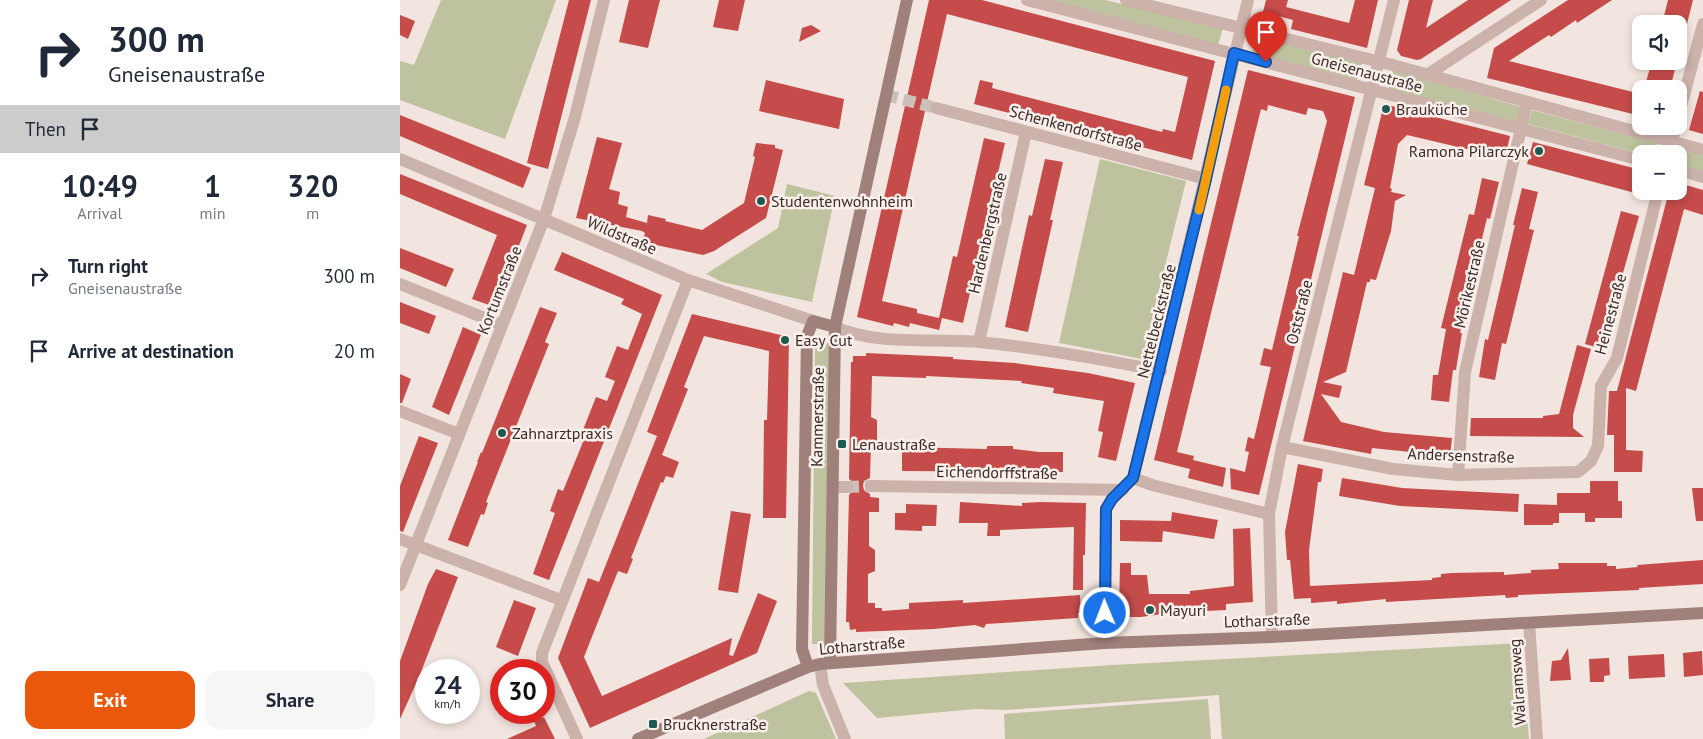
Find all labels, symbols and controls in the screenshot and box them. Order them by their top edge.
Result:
pin [1245,11,1287,62]
map controls [1632,15,1687,200]
button: sound [1632,15,1687,70]
text: 300 m [108,16,205,62]
icon: arrive [1252,18,1280,46]
icon: right [25,20,90,85]
street label: Gneisenaustraße [1309,48,1425,96]
text: Gneisenaustraße [108,60,265,88]
button: + [1632,80,1687,135]
place label: Brauküche [1396,99,1468,119]
street label: Schenkendorfstraße [1007,101,1145,155]
marker: Brauküche [1380,103,1392,115]
icon: arrive [76,115,104,143]
text: Then [25,117,66,141]
place label: Ramona Pilarczyk [1409,141,1529,161]
marker: Ramona Pilarczyk [1533,145,1545,157]
button: − [1632,145,1687,200]
text: 10:49 [62,166,138,205]
text: 1 [204,166,221,205]
text: 320 [287,166,338,205]
street label: Hardenbergstraße [963,171,1011,295]
place label: Studentenwohnheim [771,191,913,211]
marker: Studentenwohnheim [755,195,767,207]
text: Arrival [77,203,122,223]
text: min [200,203,226,223]
text: m [306,203,319,223]
street label: Wildstraße [584,211,660,259]
street label: Mörikestraße [1449,238,1489,330]
street label: Kortumstraße [472,243,526,337]
text: Turn right [68,254,148,278]
icon: right [25,262,53,290]
street label: Nettelbeckstraße [1132,262,1180,380]
text: 300 m [323,264,375,288]
street label: Heinestraße [1590,271,1630,357]
street label: Oststraße [1281,277,1317,347]
text: Gneisenaustraße [68,278,182,298]
place label: Easy Cut [795,330,853,350]
marker: Easy Cut [779,334,791,346]
icon: arrive [25,337,53,365]
text: Arrive at destination [68,339,234,363]
text: 20 m [334,339,375,363]
street label: Kammerstraße [806,367,828,467]
place label: Zahnarztpraxis [512,423,613,443]
marker: Zahnarztpraxis [496,427,508,439]
place label: Lenaustraße [852,434,936,454]
marker: Lenaustraße [836,438,848,450]
street label: Andersenstraße [1407,443,1515,467]
street label: Eichendorffstraße [936,461,1058,483]
position arrow [1078,586,1130,638]
place label: Mayuri [1160,600,1206,620]
marker: Mayuri [1144,604,1156,616]
street label: Lotharstraße [1223,608,1311,632]
street label: Lotharstraße [818,631,906,659]
street label: Walramsweg [1504,638,1530,726]
speed limit sign: 30 [490,659,555,724]
text: 24 [433,669,462,701]
button: Exit [25,671,195,729]
button: Share [205,671,375,729]
text: km/h [434,696,461,711]
place label: Brucknerstraße [663,714,767,734]
marker: Brucknerstraße [647,718,659,730]

